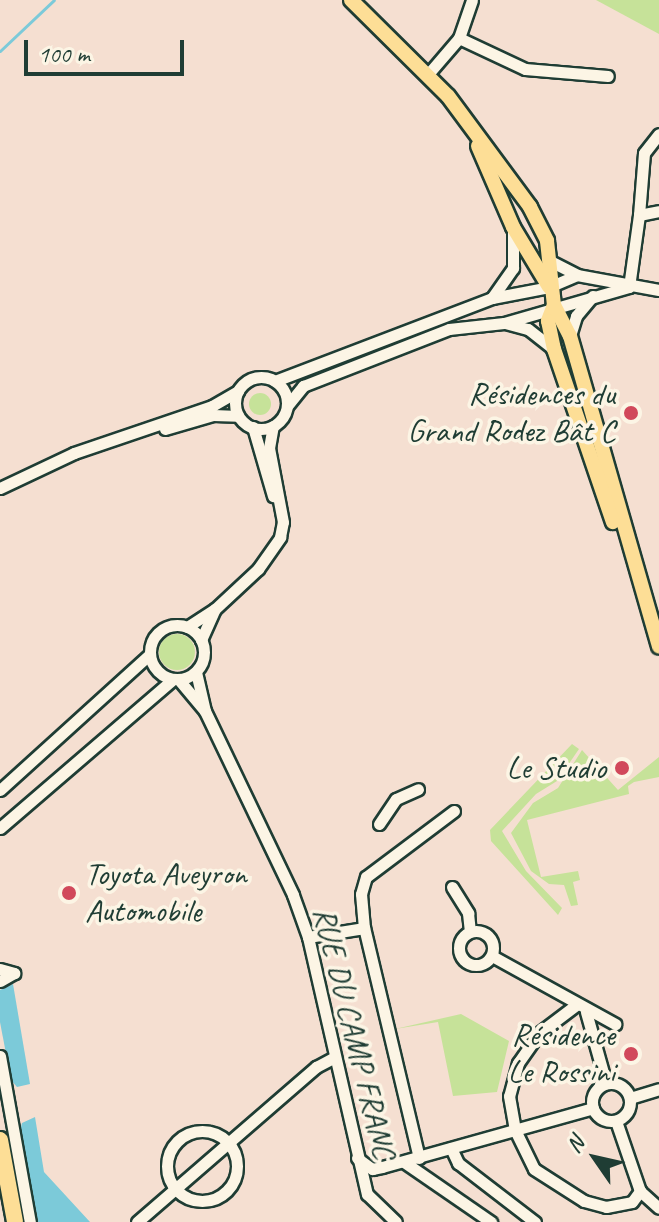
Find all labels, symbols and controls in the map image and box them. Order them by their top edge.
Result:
scale bar [28,24,188,74]
text: 100 m [38,39,90,69]
place label: Résidences du Grand Rodez Bât C [406,376,615,451]
marker: Résidences du Grand Rodez Bât C [622,404,640,422]
place label: Le Studio [506,749,606,787]
marker: Le Studio [613,759,631,777]
place label: Toyota Aveyron Automobile [85,856,246,931]
marker: Toyota Aveyron Automobile [60,884,78,902]
street label: RUE DU CAMP FRANC [305,905,403,1161]
place label: Résidence Le Rossini [507,1017,615,1092]
marker: Résidence Le Rossini [622,1045,640,1063]
north arrow [555,1118,635,1198]
text: N [560,1131,591,1158]

